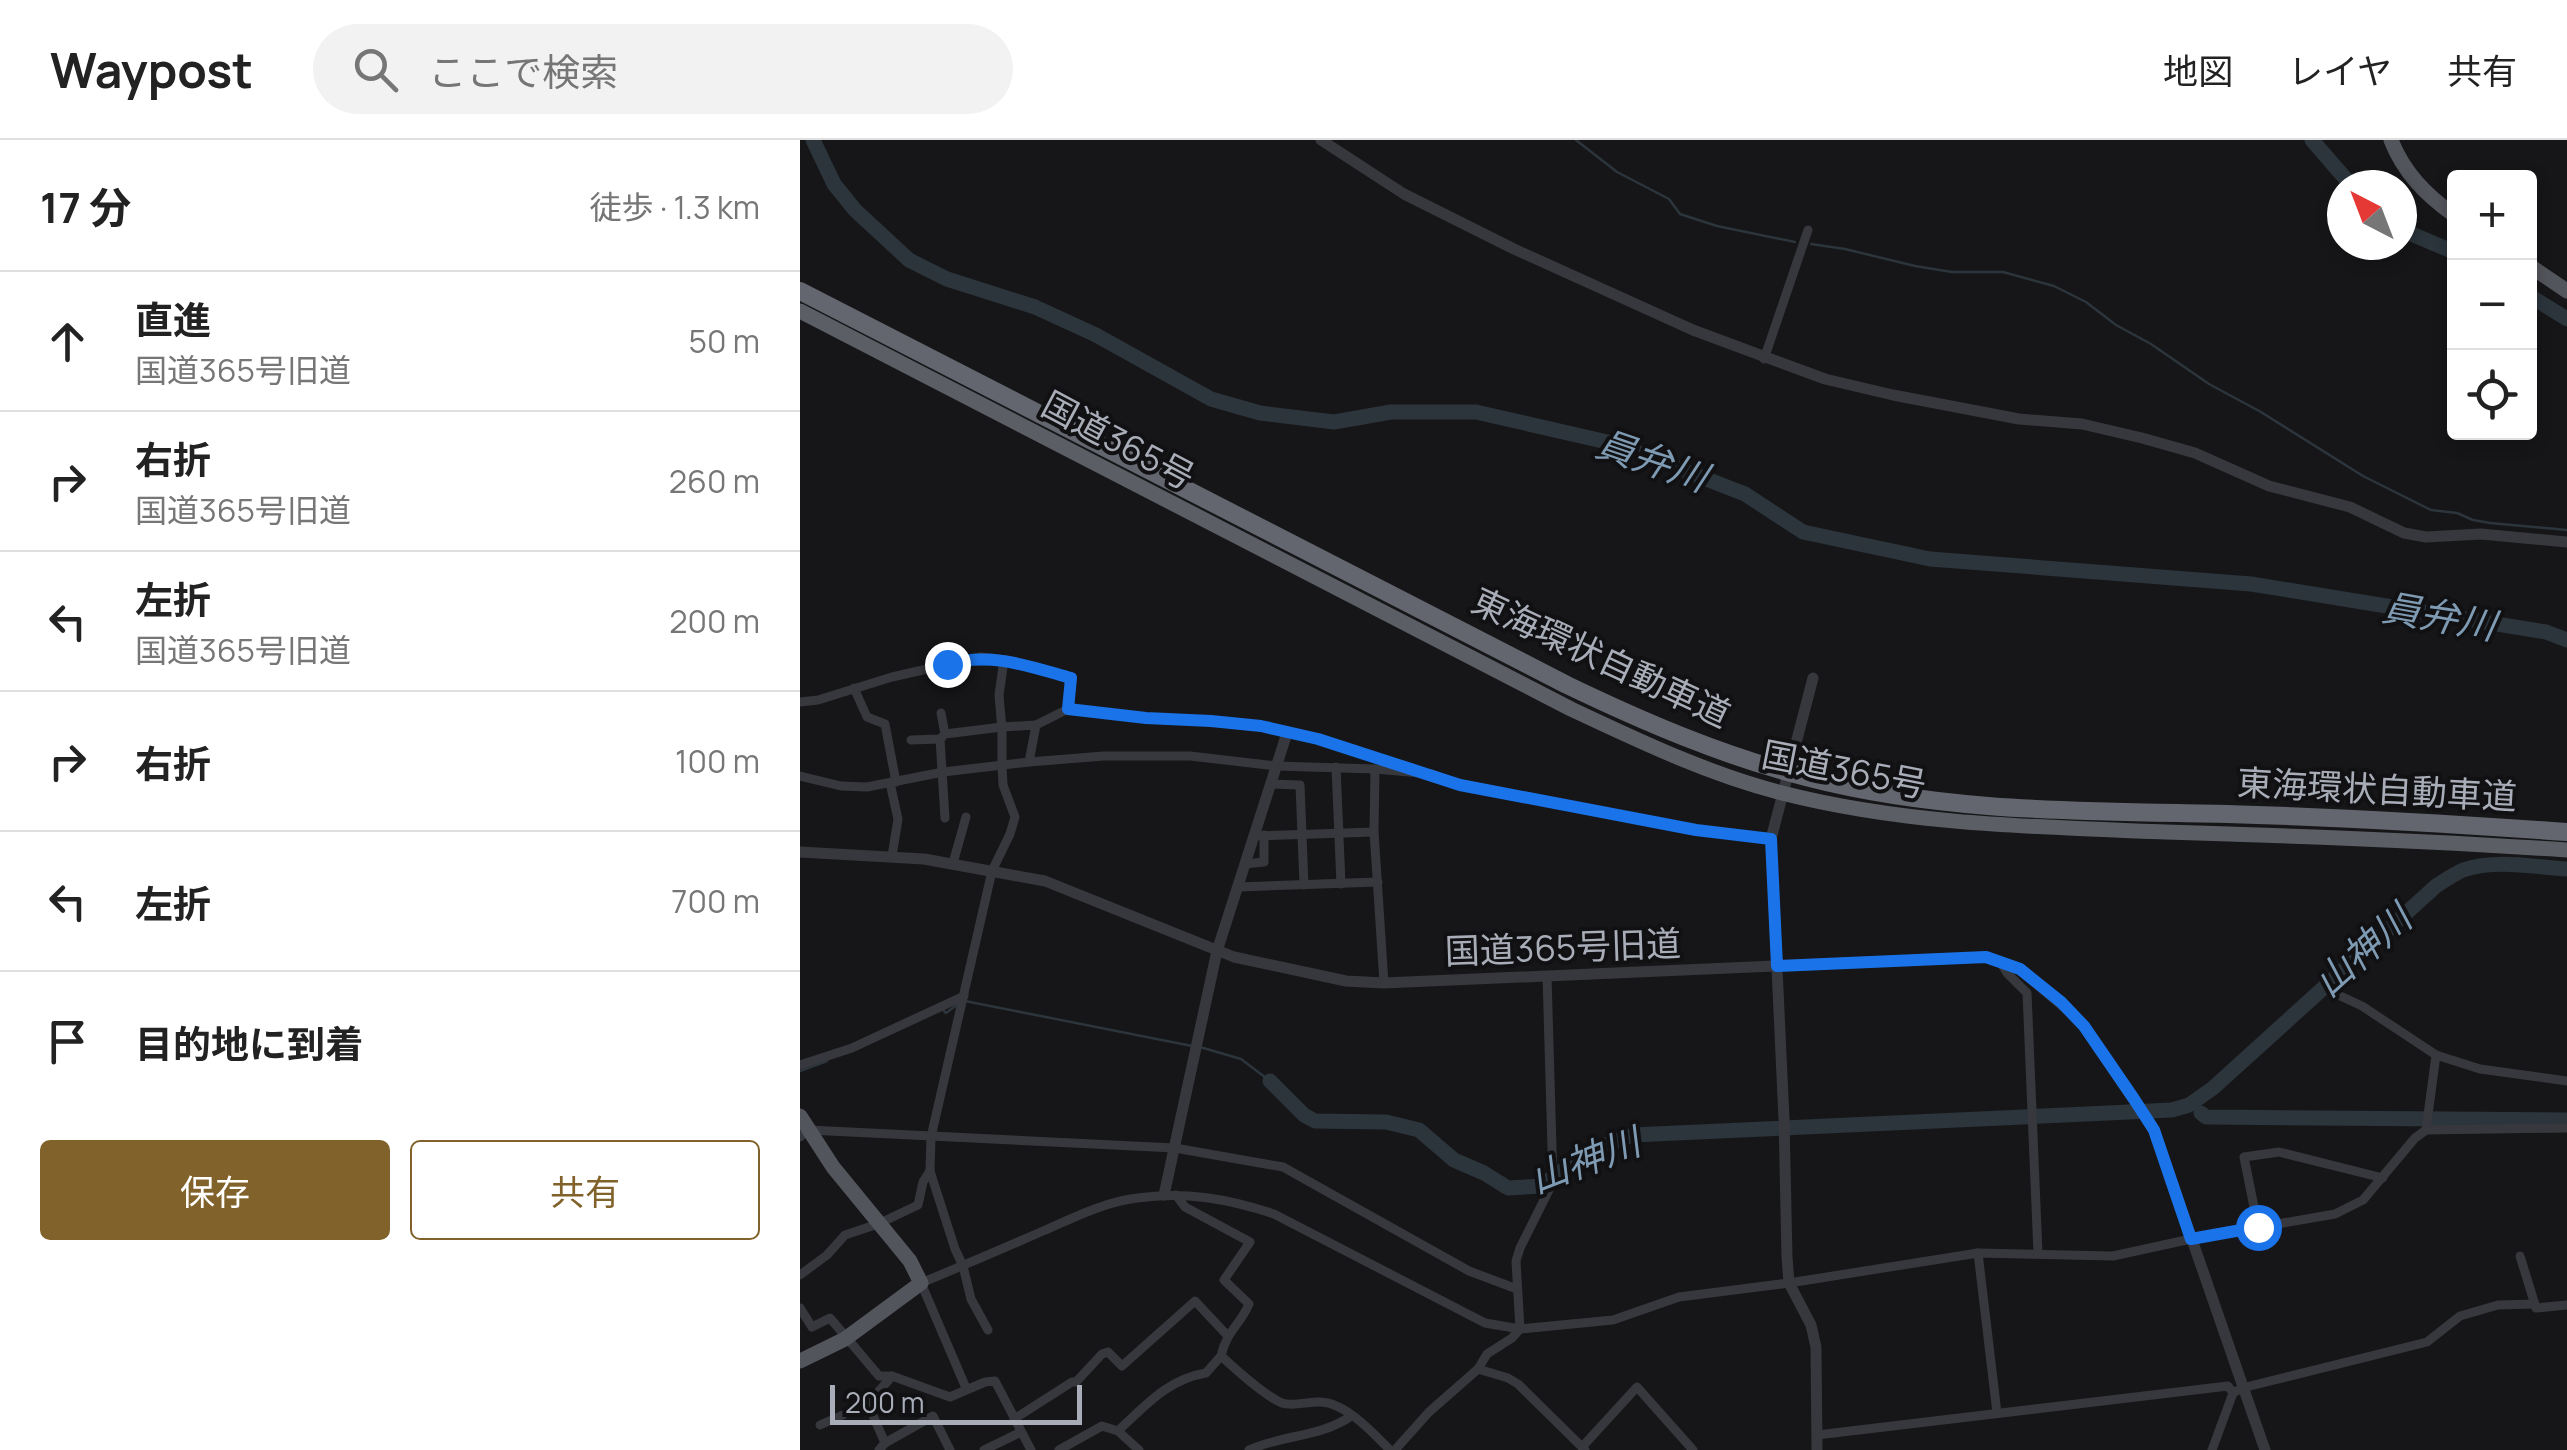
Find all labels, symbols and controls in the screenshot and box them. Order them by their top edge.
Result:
search box [313,24,1013,114]
text: Waypost [50,37,253,102]
icon: search [348,42,403,97]
text: ここで検索 [428,45,618,97]
text: 地図 [2163,47,2233,95]
text: レイヤ [2288,47,2392,95]
text: 共有 [2447,47,2517,95]
north arrow [2327,170,2417,260]
map controls [2447,170,2537,440]
button: + [2447,170,2537,260]
text: 17 分 [40,178,131,236]
text: 徒歩 · 1.3 km [590,185,760,229]
button: − [2447,260,2537,350]
text: 直進 [135,293,211,345]
icon: ahead [40,314,95,369]
text: 50 m [688,319,760,363]
text: 国道365号旧道 [135,348,351,392]
button: locate [2447,350,2537,440]
street label: 国道365号 [1034,380,1203,500]
water label: 員弁川 [1590,416,1719,504]
text: 右折 [135,433,211,485]
icon: right [40,454,95,509]
text: 260 m [669,459,760,503]
text: 国道365号旧道 [135,488,351,532]
text: 左折 [135,573,211,625]
street label: 東海環状自動車道 [1464,576,1738,738]
water label: 員弁川 [2379,580,2504,651]
icon: left [40,594,95,649]
text: 200 m [669,599,760,643]
text: 国道365号旧道 [135,628,351,672]
route end [925,642,971,688]
street label: 国道365号 [1758,730,1930,808]
icon: right [40,734,95,789]
text: 右折 [135,737,211,789]
text: 100 m [675,739,760,783]
street label: 東海環状自動車道 [2236,758,2518,820]
icon: left [40,874,95,929]
text: 左折 [135,877,211,929]
text: 700 m [671,879,760,923]
water label: 山神川 [2302,889,2424,1007]
street label: 国道365号旧道 [1444,919,1682,975]
icon: arrive [40,1014,95,1069]
text: 目的地に到着 [135,1017,363,1069]
water label: 山神川 [1522,1113,1651,1204]
button: 保存 [40,1140,390,1240]
button: 共有 [410,1140,760,1240]
route start [2236,1205,2282,1251]
scale bar [830,1380,1082,1424]
text: 200 m [845,1383,924,1421]

